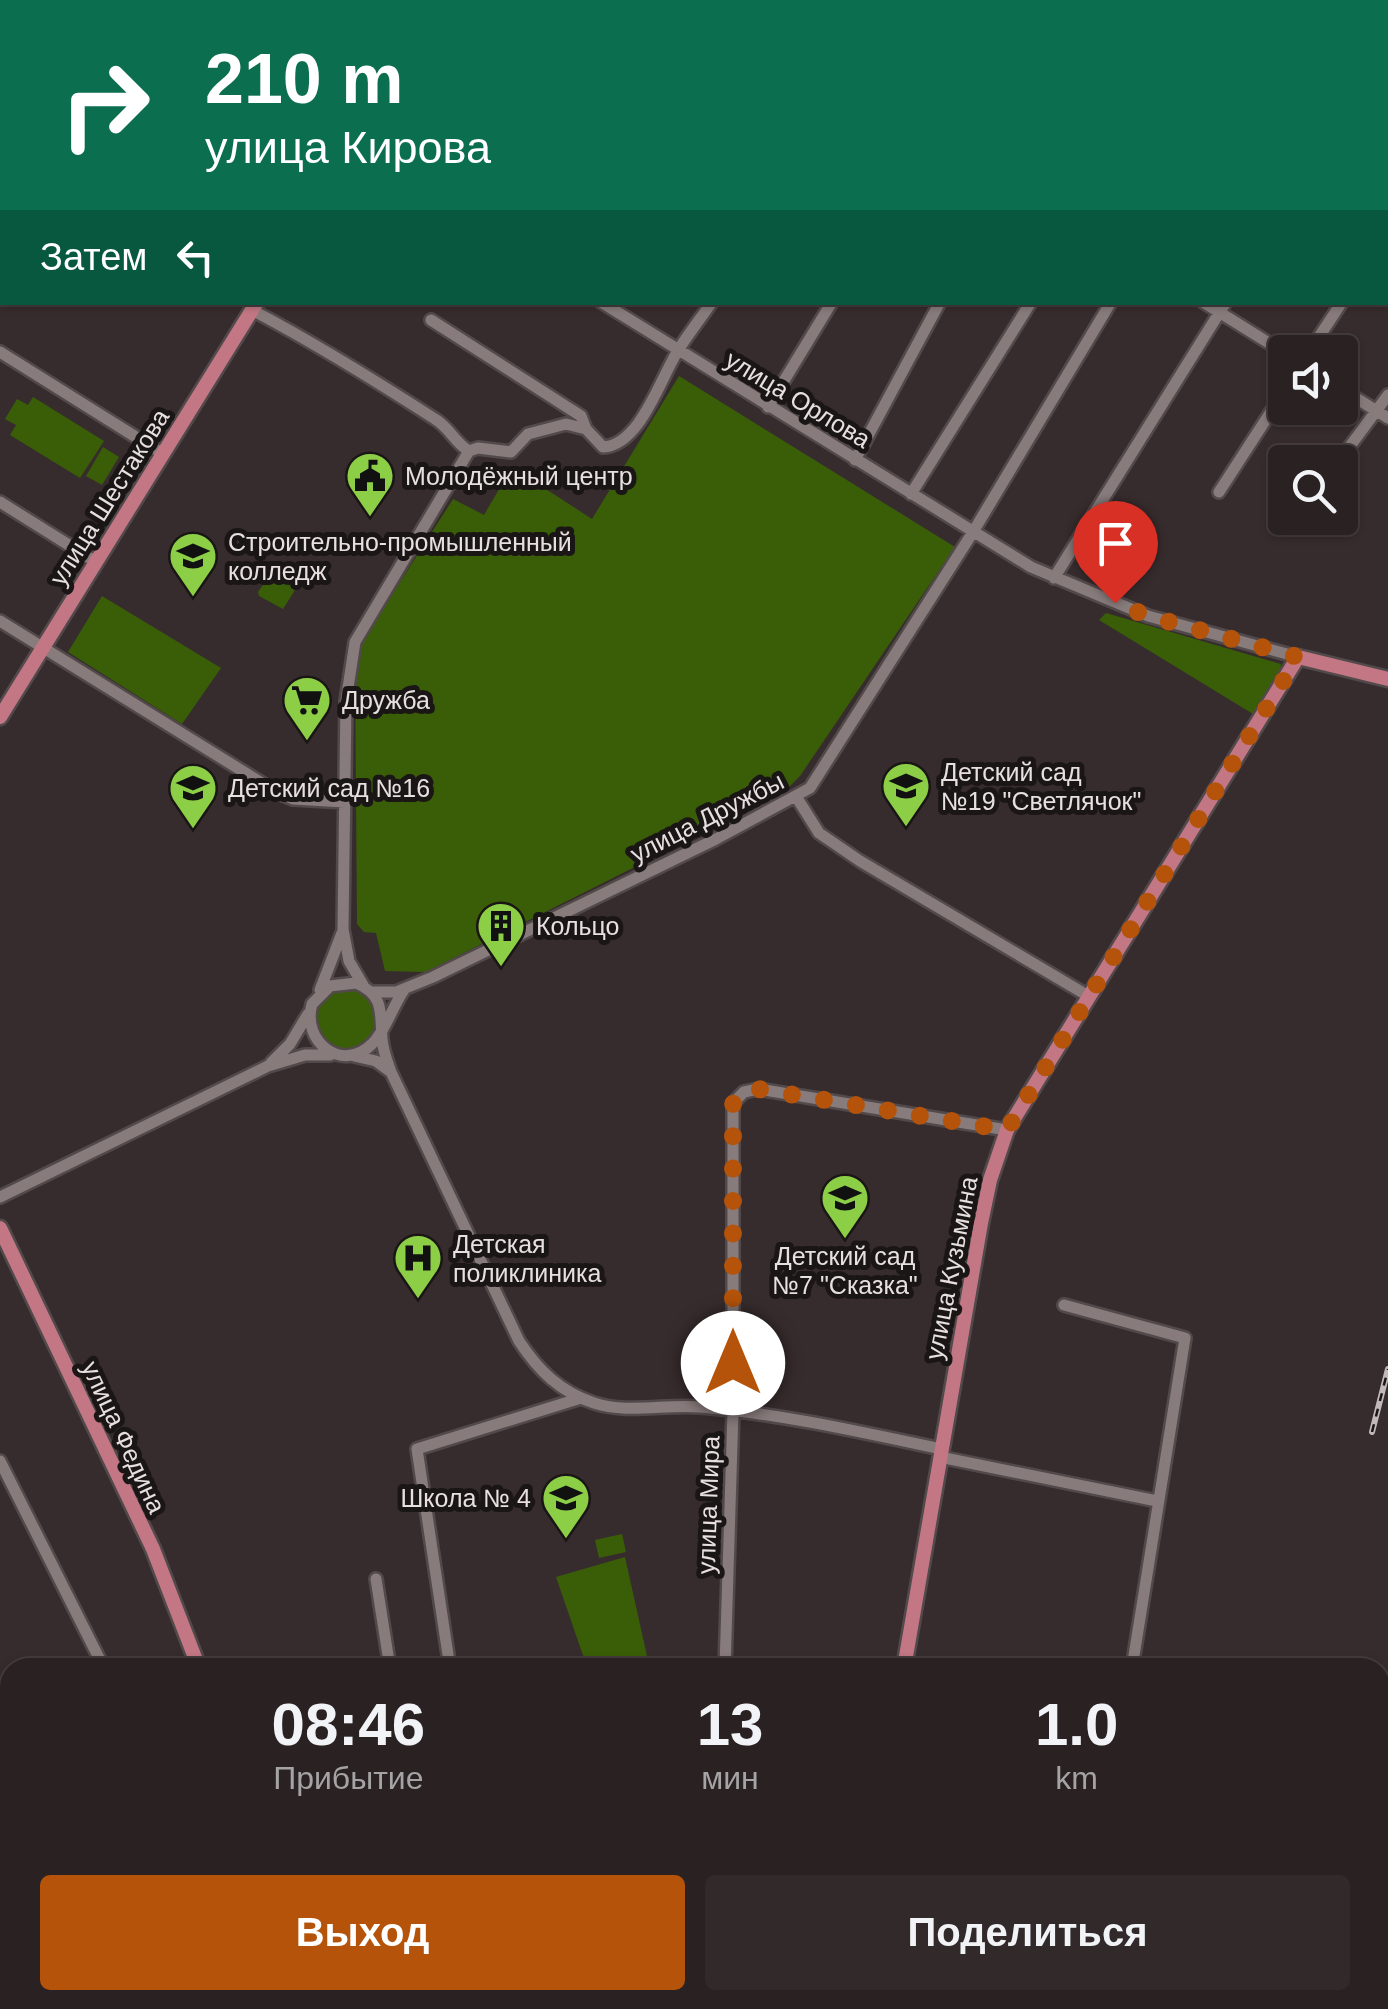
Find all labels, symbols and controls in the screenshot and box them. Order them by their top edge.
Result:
icon: right [40,40,170,170]
text: 210 m [205,40,403,118]
text: улица Кирова [205,122,491,173]
icon: left [168,230,223,285]
text: Затем [40,236,148,278]
map controls [1268,335,1358,535]
button: sound [1268,335,1358,425]
street label: улица Орлова [721,345,876,453]
street label: улица Шестакова [44,404,174,590]
button: search [1268,445,1358,535]
public building icon: Молодёжный центр [344,450,396,518]
place label: Молодёжный центр [405,462,633,490]
pin [1073,501,1158,604]
icon: arrive [1088,516,1143,571]
place label: Строительно-промышленный колледж [228,528,572,585]
school or university icon: Строительно-промышленный колледж [167,530,219,598]
supermarket icon: Дружба [281,674,333,742]
place label: Дружба [342,686,430,714]
place label: Детский сад №19 "Светлячок" [941,758,1141,815]
school or university icon: Детский сад №19 "Светлячок" [880,760,932,828]
school or university icon: Детский сад №16 [167,762,219,830]
street label: улица Дружбы [626,766,788,868]
place label: Детский сад №16 [228,774,430,802]
building icon: Кольцо [475,900,527,968]
place label: Кольцо [536,912,619,940]
school or university icon: Детский сад №7 "Сказка" [819,1172,871,1240]
street label: улица Кузьмина [920,1174,983,1362]
place label: Детская поликлиника [453,1230,601,1287]
hospital icon: Детская поликлиника [392,1232,444,1300]
place label: Детский сад №7 "Сказка" [772,1242,918,1299]
position arrow [681,1311,785,1415]
street label: улица Федина [77,1357,171,1517]
street label: улица Мира [692,1435,724,1575]
school or university icon: Школа № 4 [540,1472,592,1540]
place label: Школа № 4 [400,1484,531,1512]
text: 08:46 [272,1691,425,1758]
text: 13 [697,1691,763,1758]
text: 1.0 [1035,1691,1118,1758]
text: Прибытие [273,1760,423,1796]
text: мин [701,1760,759,1796]
text: km [1055,1760,1098,1796]
button: Выход [40,1875,685,1990]
button: Поделиться [705,1875,1350,1990]

